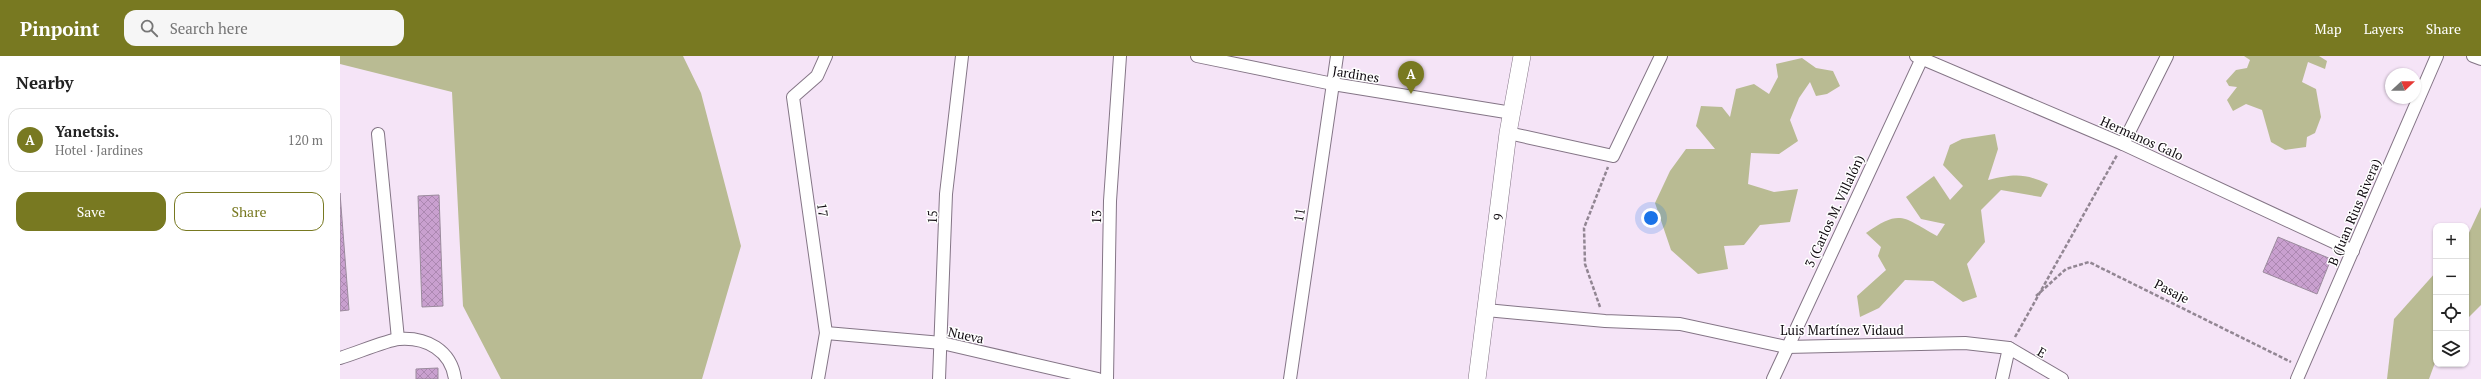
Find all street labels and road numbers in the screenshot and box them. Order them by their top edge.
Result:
street label: Jardines [1331,61,1381,87]
street label: Hermanos Galo [2098,112,2186,164]
street label: 3 (Carlos M. Villalón) [1800,152,1868,270]
street label: B (Juan Rius Rivera) [2323,156,2385,268]
street label: 17 [813,202,833,218]
street label: 11 [1289,207,1309,223]
street label: 15 [923,210,941,224]
street label: 13 [1087,210,1105,224]
street label: 9 [1489,212,1507,222]
street label: Pasaje [2152,275,2192,307]
street label: Luis Martínez Vidaud [1780,321,1904,339]
street label: Nueva [946,322,986,348]
street label: E [2034,342,2050,362]

